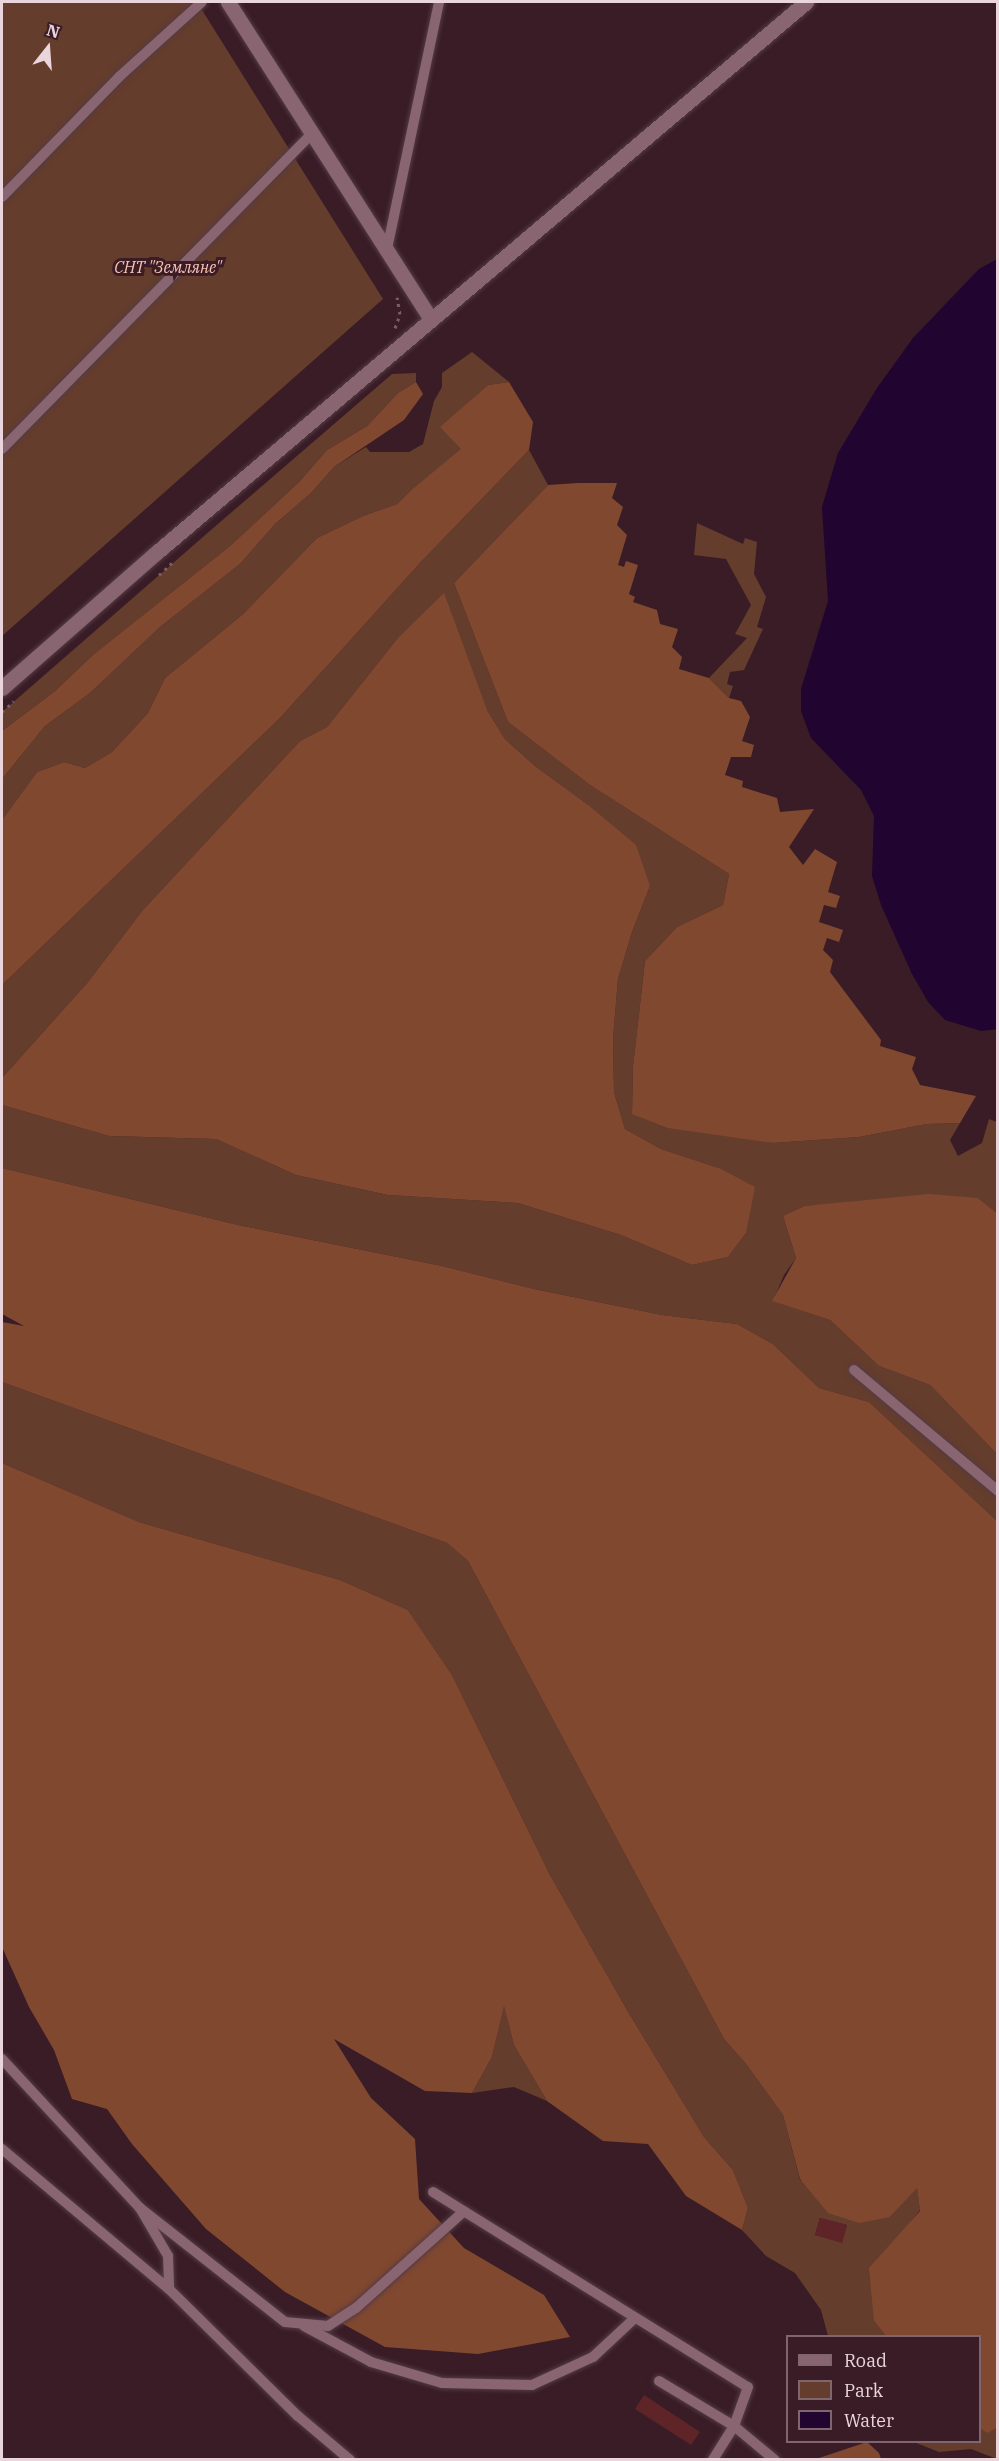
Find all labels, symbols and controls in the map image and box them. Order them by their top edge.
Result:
north arrow [18,18,78,78]
text: N [44,19,62,42]
park label: СНТ "Земляне" [114,257,222,277]
legend [786,2335,981,2443]
text: Road [844,2349,887,2372]
text: Park [844,2379,883,2402]
text: Water [844,2409,894,2432]

